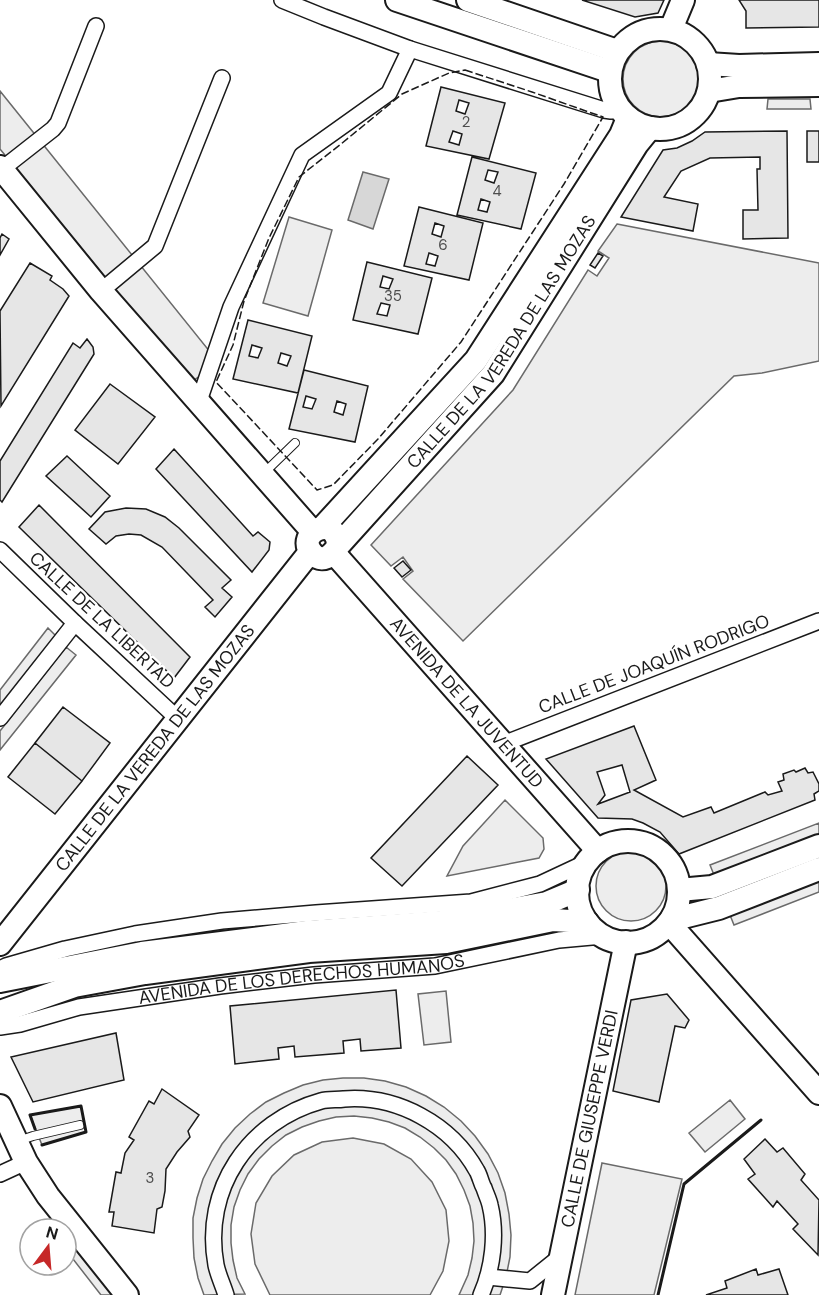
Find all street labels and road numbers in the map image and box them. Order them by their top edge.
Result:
street label: CALLE DE LA VEREDA DE LAS MOZAS [401,211,601,474]
street label: CALLE DE LA LIBERTAD [24,546,180,694]
street label: CALLE DE JOAQUÍN RODRIGO [535,609,773,719]
street label: AVENIDA DE LA JUVENTUD [384,612,549,793]
street label: CALLE DE LA VEREDA DE LAS MOZAS [50,619,260,876]
street label: AVENIDA DE LOS DERECHOS HUMANOS [137,948,467,1010]
street label: CALLE DE GIUSEPPE VERDI [555,1008,624,1230]

